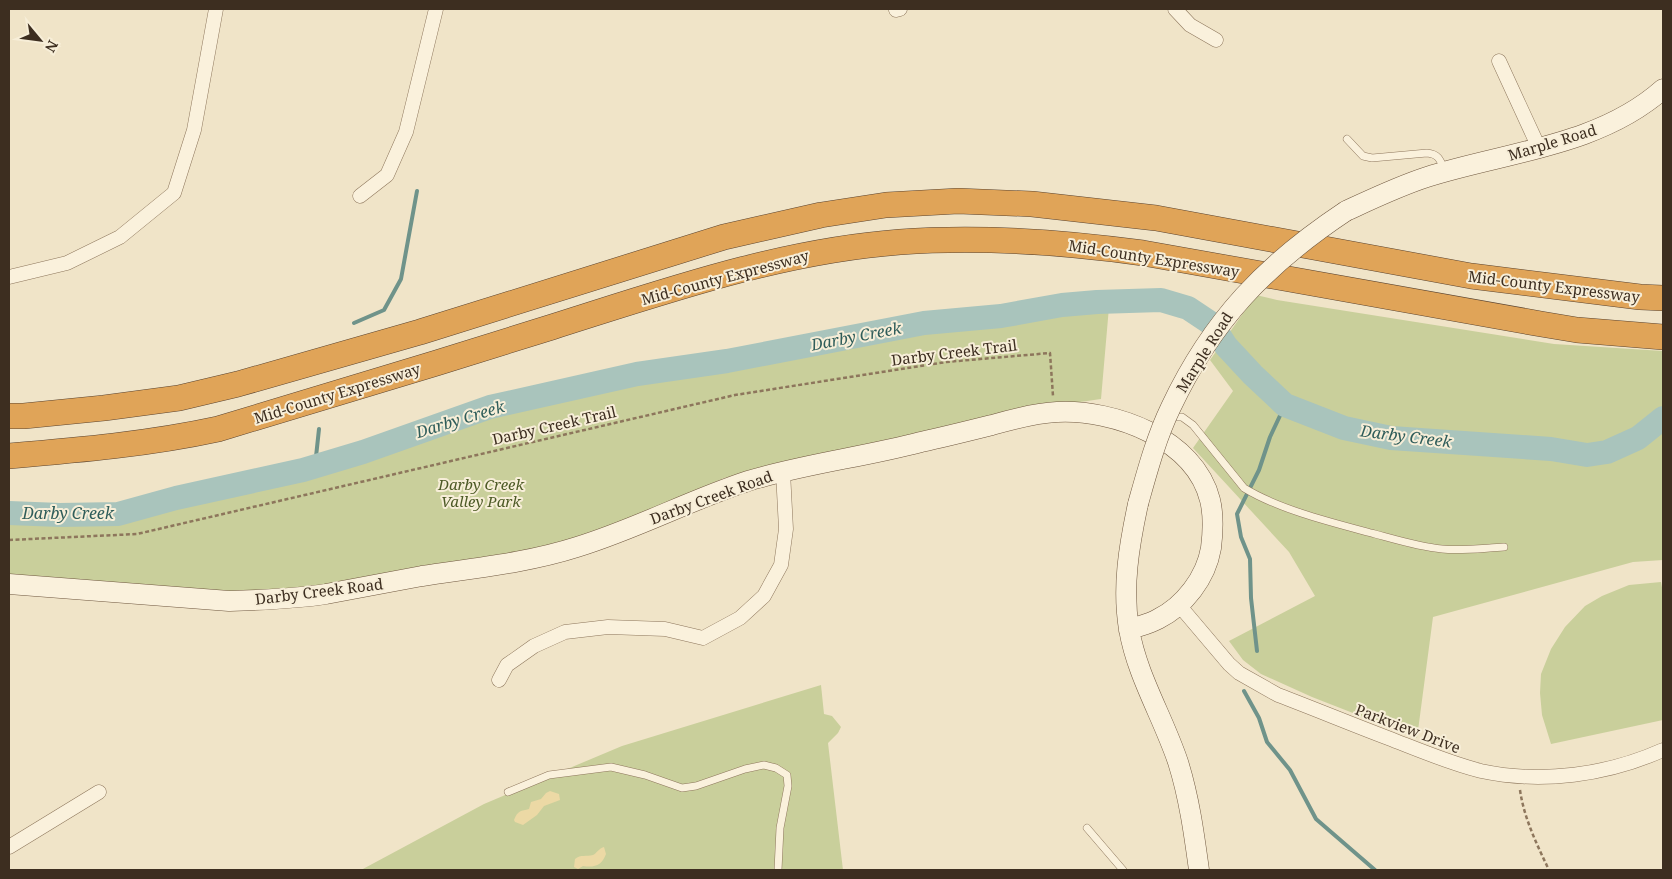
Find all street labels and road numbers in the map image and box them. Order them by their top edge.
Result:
street label: Marple Road [1505,119,1599,165]
street label: Mid-County Expressway [1067,235,1241,281]
street label: Mid-County Expressway [639,245,812,309]
street label: Mid-County Expressway [1467,266,1642,307]
street label: Marple Road [1171,308,1237,396]
street label: Darby Creek Trail [890,334,1018,370]
street label: Mid-County Expressway [251,358,423,428]
street label: Darby Creek Trail [490,401,618,449]
street label: Darby Creek Road [647,466,775,528]
street label: Darby Creek Road [254,573,384,609]
street label: Parkview Drive [1353,699,1463,757]

